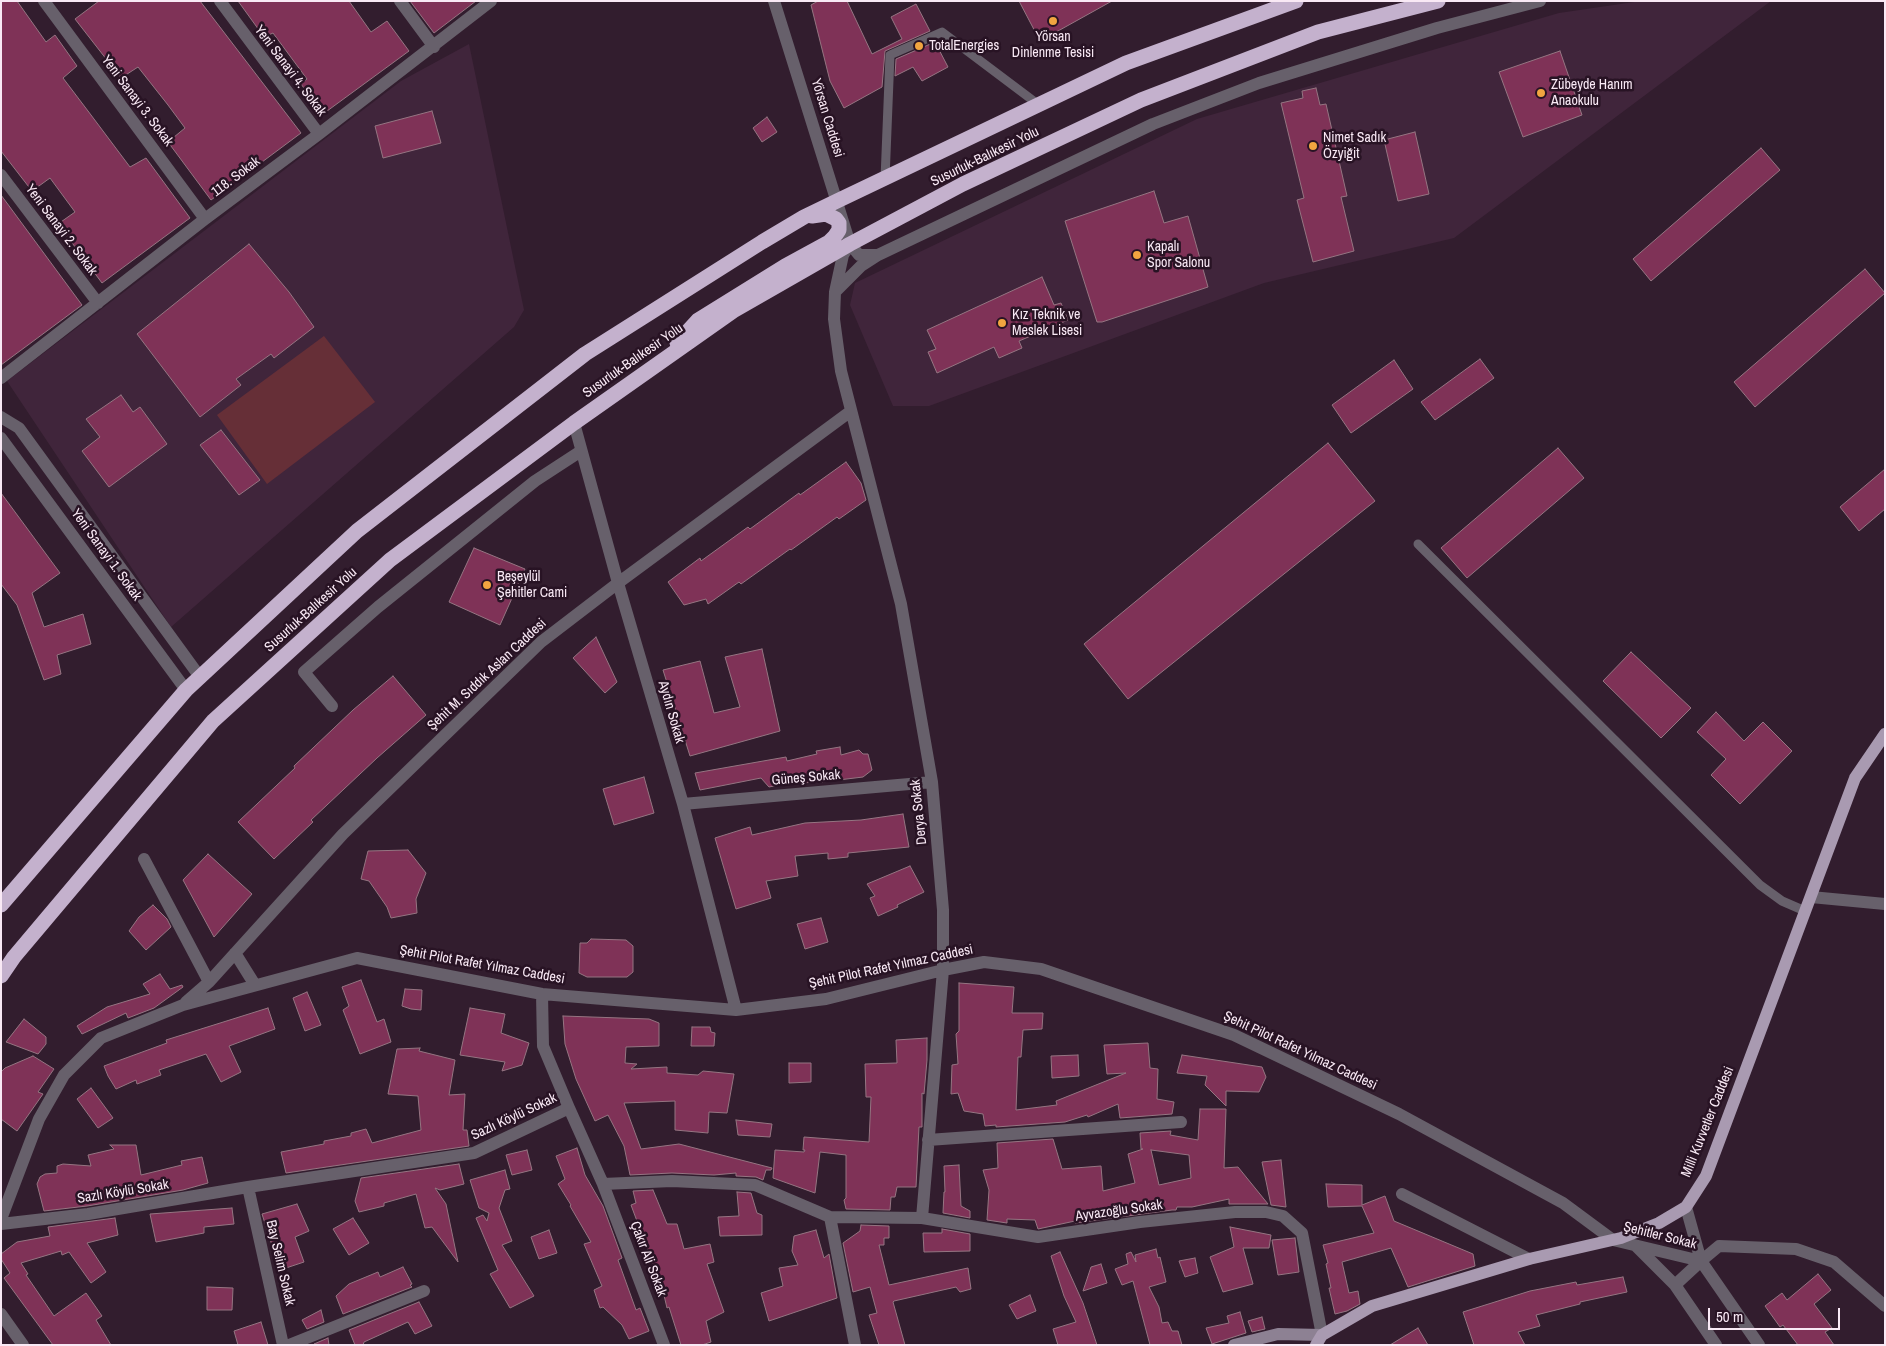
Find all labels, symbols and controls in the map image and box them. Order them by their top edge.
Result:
marker: Yörsan Dinlenme Tesisi [1047,15,1059,27]
street label: Yeni Sanayi 4. Sokak [250,22,330,120]
place label: Yörsan Dinlenme Tesisi [1012,29,1094,62]
place label: TotalEnergies [929,38,999,54]
marker: TotalEnergies [913,40,925,52]
street label: Yeni Sanayi 3. Sokak [97,52,177,150]
street label: Yörsan Caddesi [807,77,847,159]
place label: Zübeyde Hanım Anaokulu [1551,77,1633,110]
marker: Zübeyde Hanım Anaokulu [1535,87,1547,99]
street label: Susurluk-Balıkesir Yolu [928,123,1042,191]
place label: Nimet Sadık Özyiğit [1323,130,1386,162]
marker: Nimet Sadık Özyiğit [1307,140,1319,152]
street label: 118. Sokak [208,153,264,201]
street label: Yeni Sanayi 2. Sokak [21,181,101,279]
place label: Kapalı Spor Salonu [1147,239,1210,272]
marker: Kapalı Spor Salonu [1131,249,1143,261]
place label: Kız Teknik ve Meslek Lisesi [1012,307,1082,340]
marker: Kız Teknik ve Meslek Lisesi [996,317,1008,329]
street label: Susurluk-Balıkesir Yolu [580,320,686,402]
street label: Yeni Sanayi 1. Sokak [67,506,145,604]
street label: Susurluk-Balıkesir Yolu [261,564,361,656]
place label: Beşeylül Şehitler Cami [497,569,567,602]
marker: Beşeylül Şehitler Cami [481,579,493,591]
street label: Şehit M. Sıddık Aslan Caddesi [424,616,550,734]
street label: Aydın Sokak [654,679,688,745]
street label: Güneş Sokak [771,767,841,789]
street label: Derya Sokak [907,778,931,846]
street label: Şehit Pilot Rafet Yılmaz Caddesi [807,941,975,993]
street label: Şehit Pilot Rafet Yılmaz Caddesi [398,942,566,988]
street label: Şehit Pilot Rafet Yılmaz Caddesi [1221,1008,1379,1094]
street label: Milli Kuvvetler Caddesi [1678,1064,1738,1180]
street label: Sazlı Köylü Sokak [469,1090,559,1144]
street label: Sazlı Köylü Sokak [76,1176,170,1208]
street label: Ayvazoğlu Sokak [1074,1197,1164,1225]
street label: Bay Selim Sokak [262,1219,298,1307]
street label: Çakır Ali Sokak [626,1219,670,1299]
street label: Şehitler Sokak [1622,1219,1698,1253]
scale bar [1711,1298,1844,1330]
text: 50 m [1716,1306,1743,1327]

